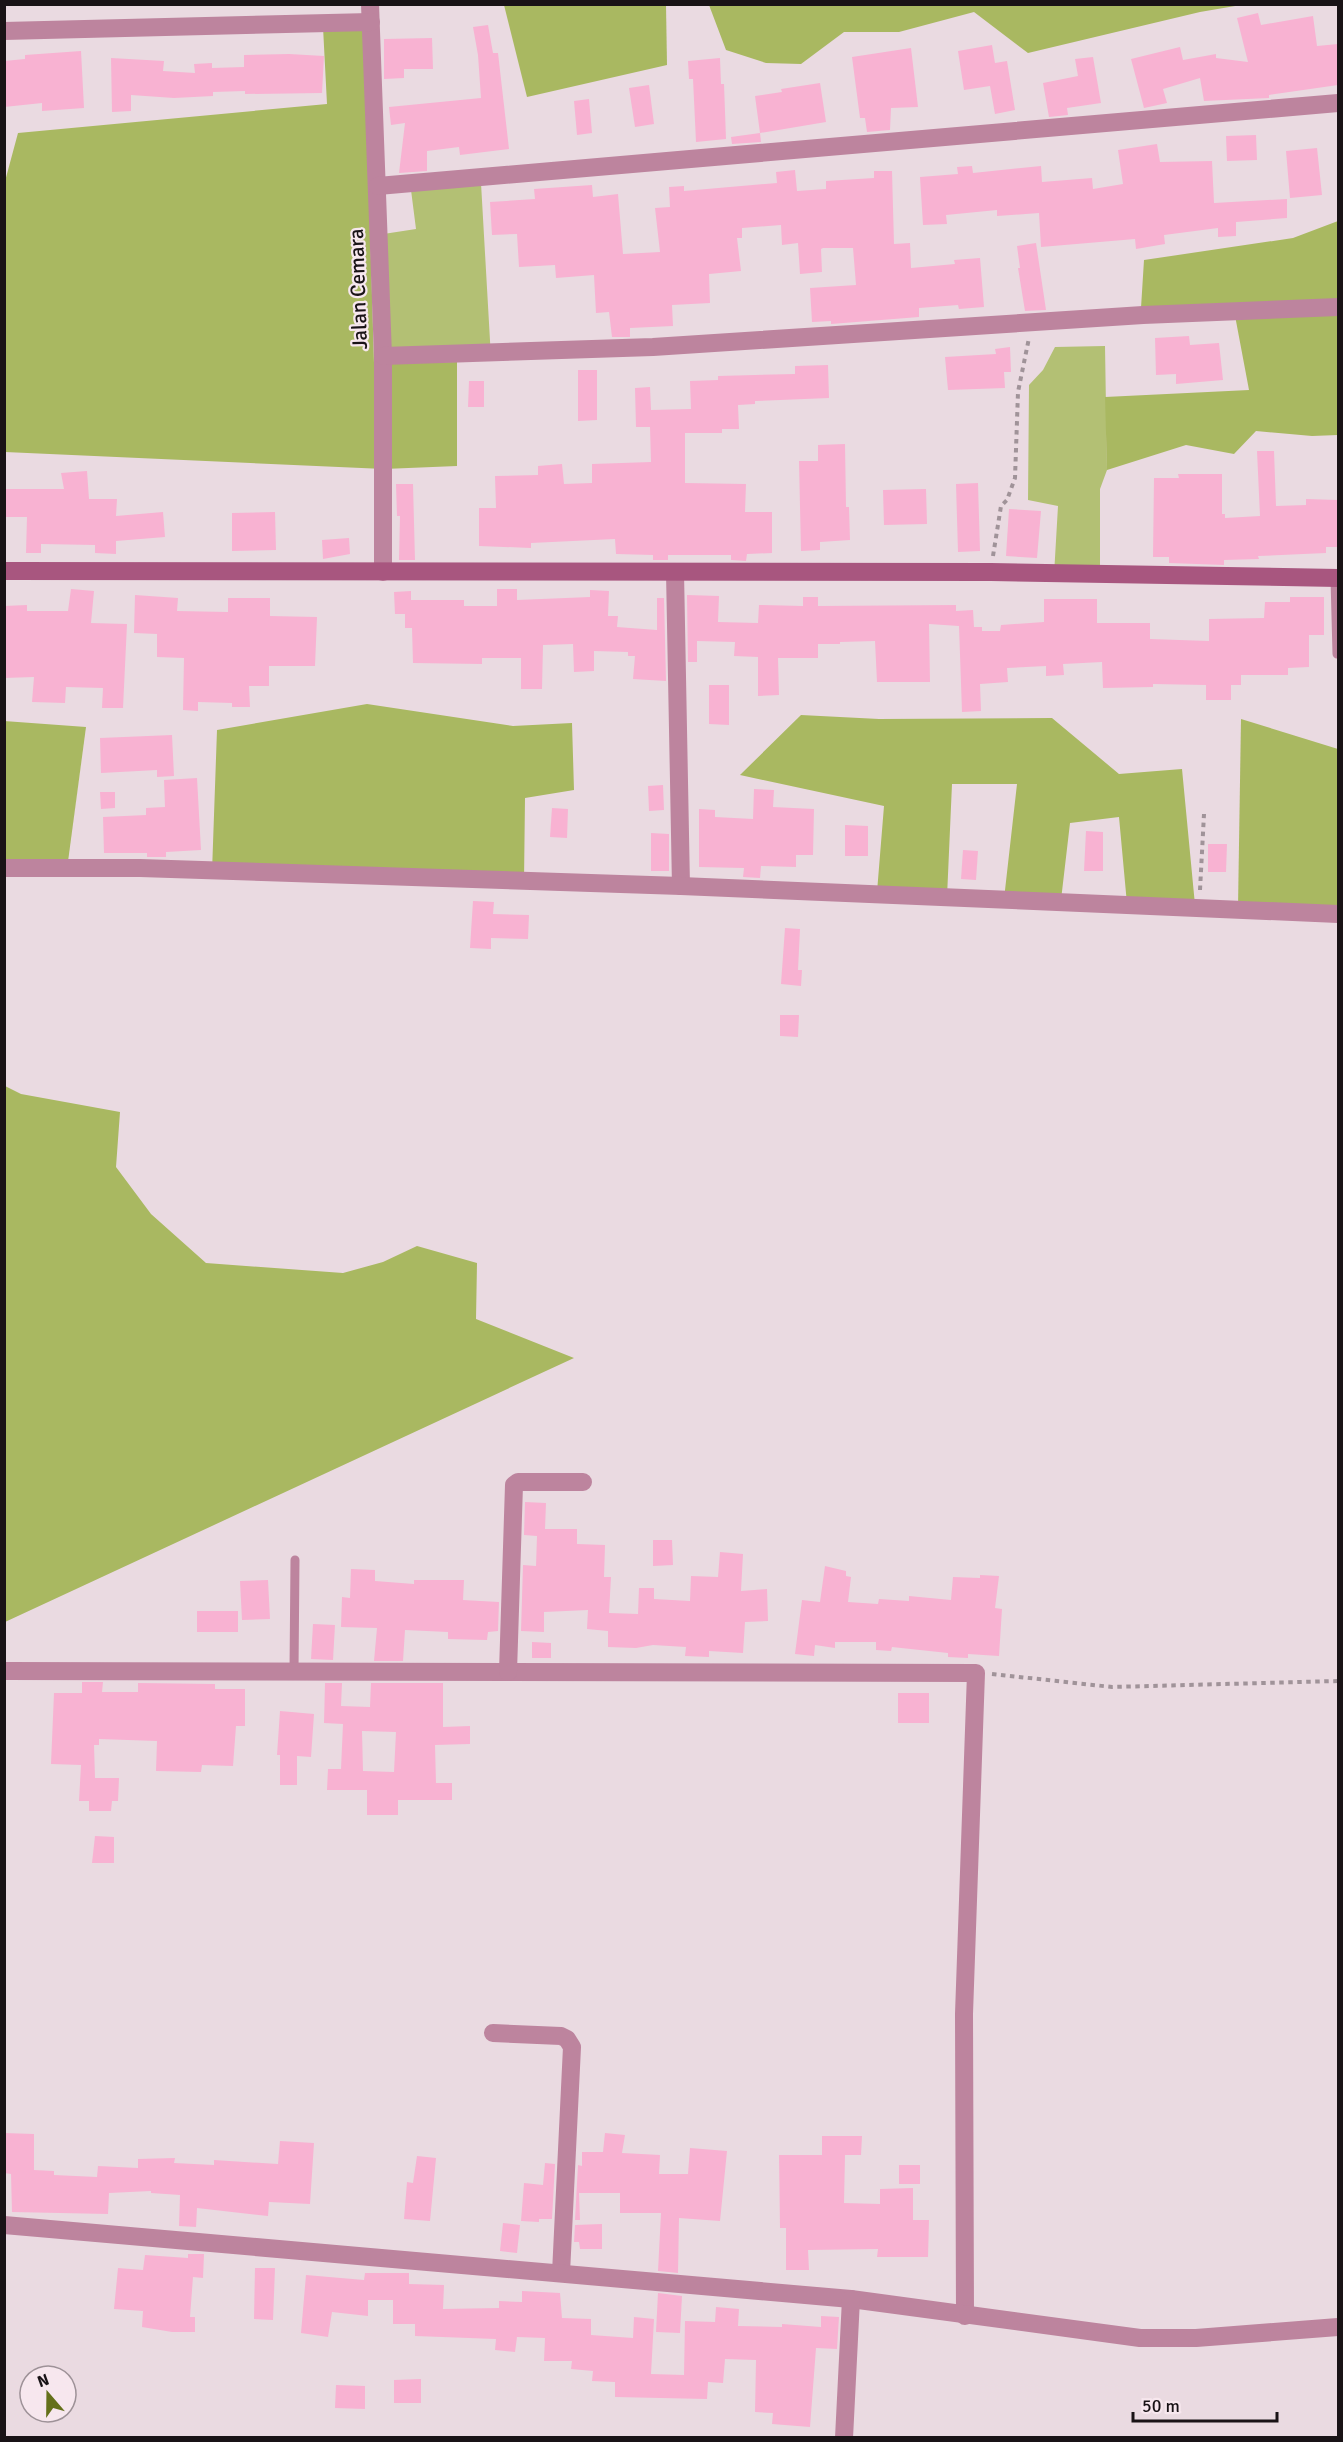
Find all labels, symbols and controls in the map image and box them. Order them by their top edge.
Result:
street label: Jalan Cemara [343,228,373,350]
north arrow [18,2364,78,2424]
text: N [35,2370,52,2392]
scale bar [1133,2385,1277,2423]
text: 50 m [1142,2395,1180,2417]

